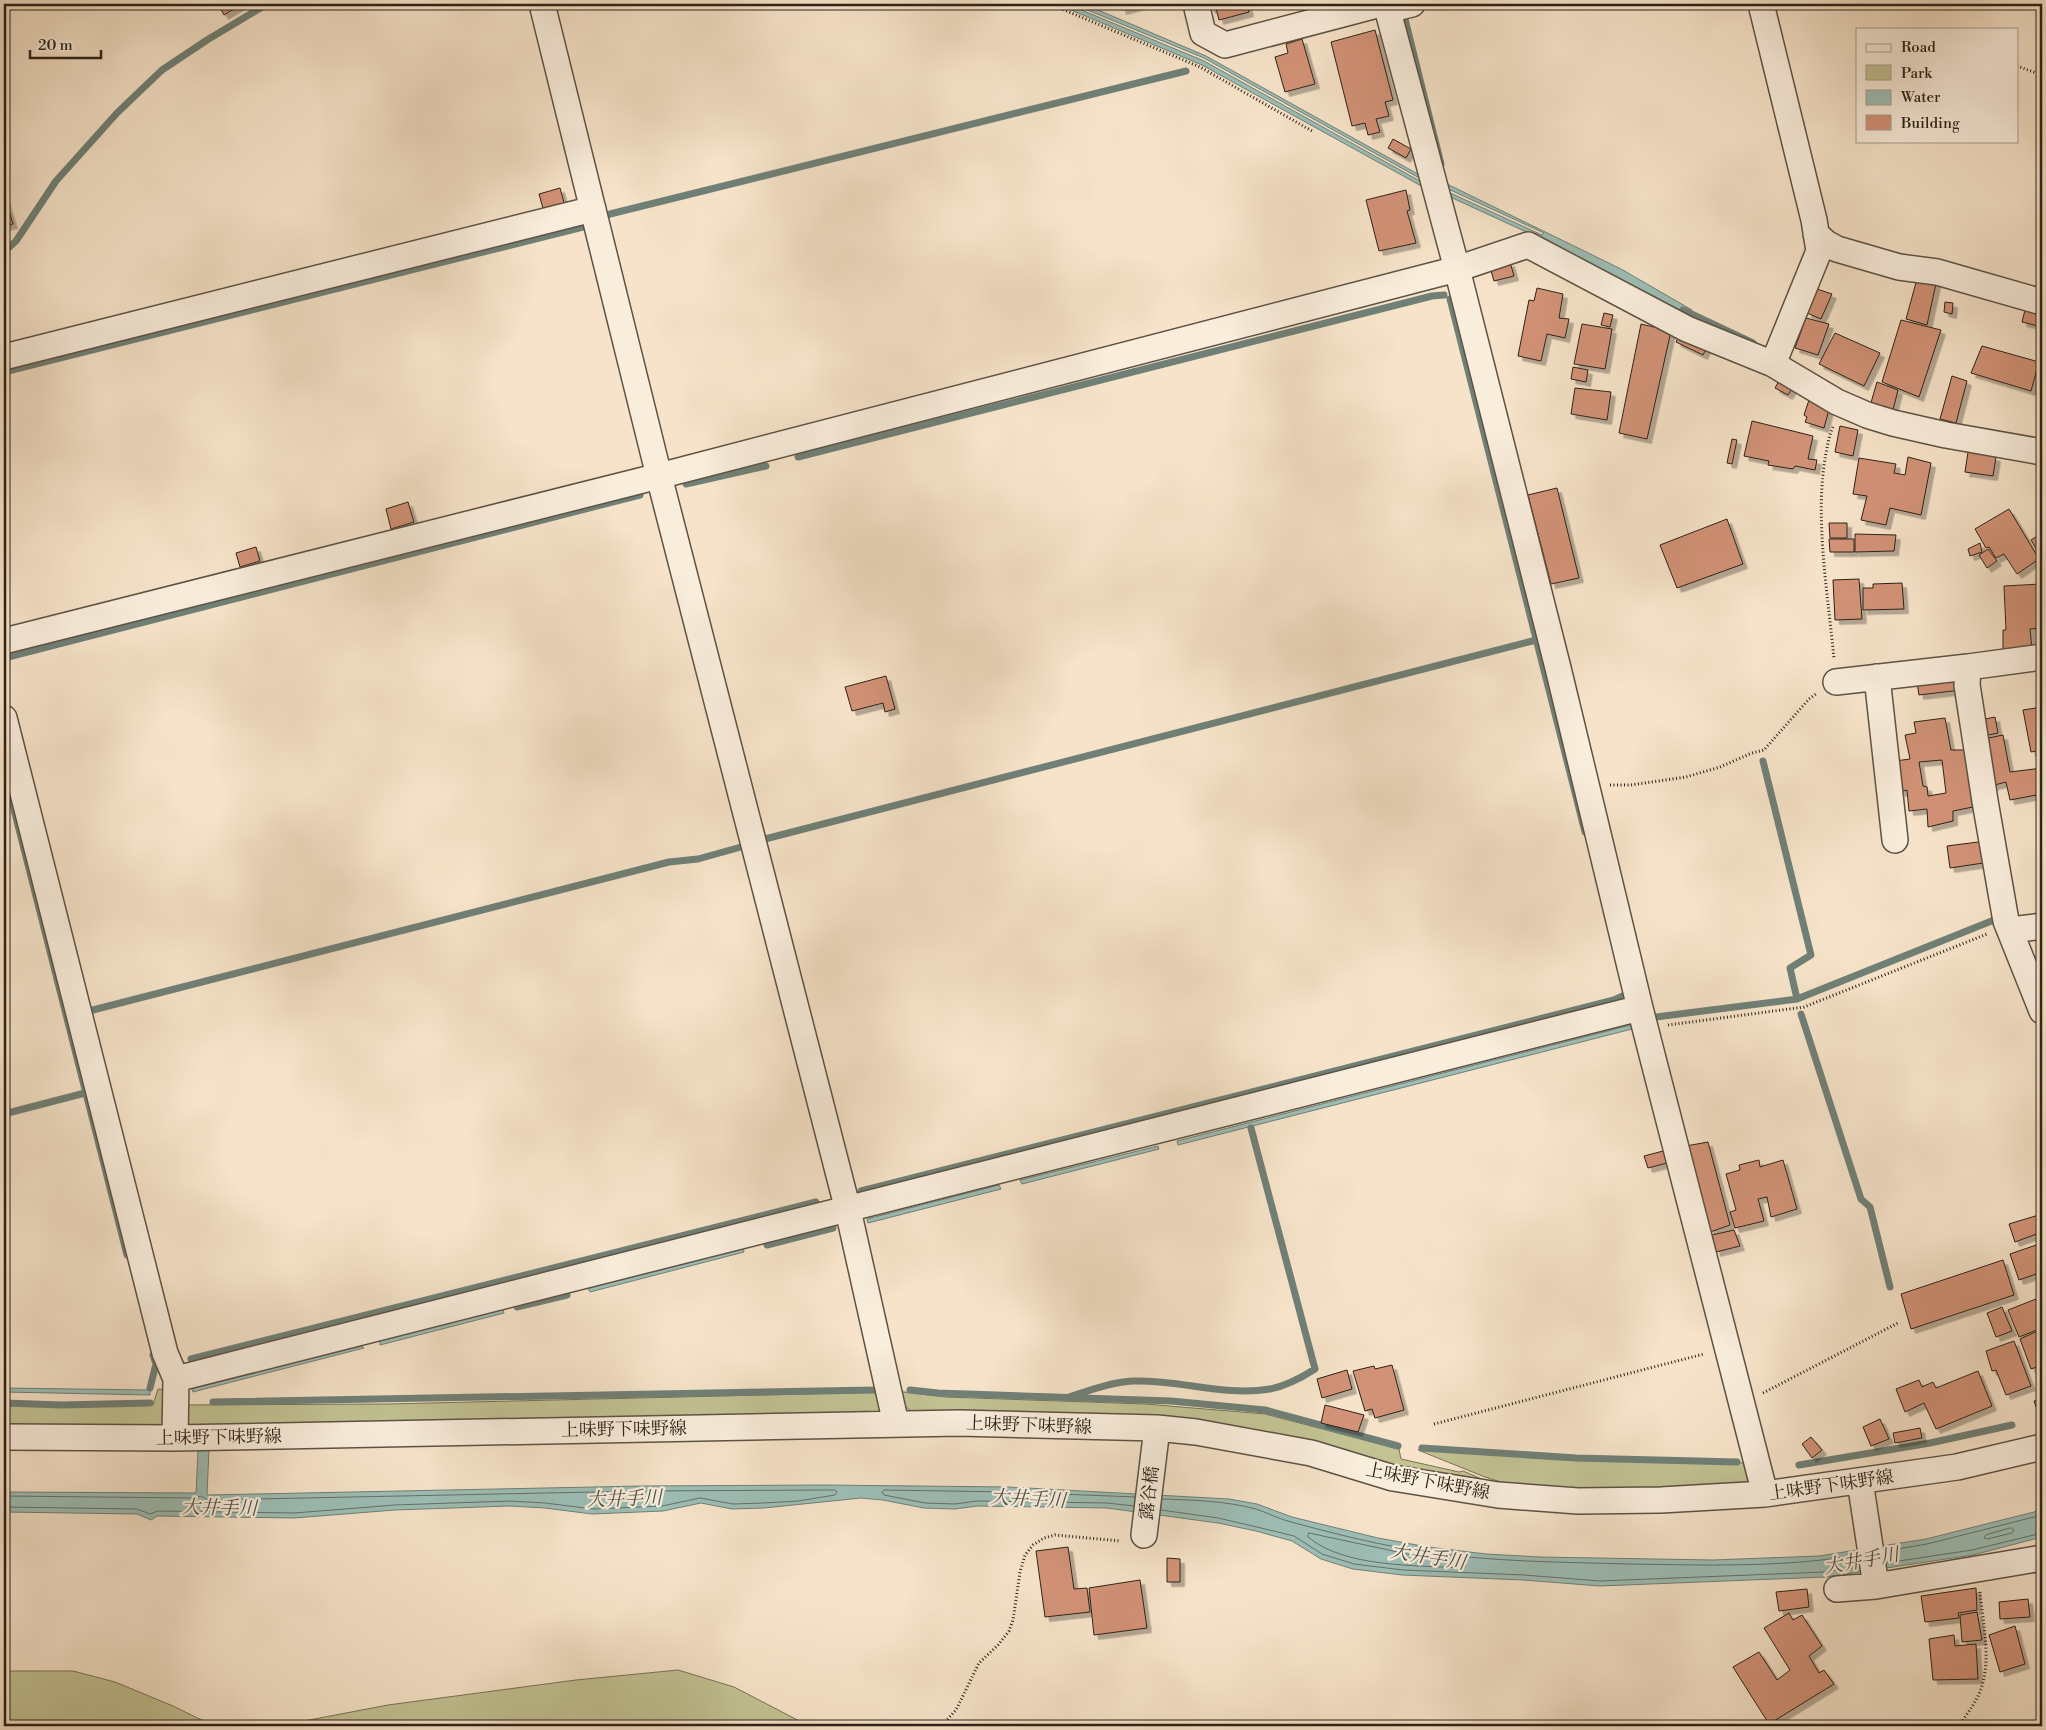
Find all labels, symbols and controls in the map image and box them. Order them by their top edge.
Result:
scale bar [30,28,101,60]
legend [1856,28,2018,142]
text: 20 m [38,36,73,55]
text: Road [1901,38,1936,57]
text: Park [1901,64,1933,83]
text: Water [1900,88,1941,107]
text: Building [1900,114,1960,133]
street label: 上味野下味野線 [966,1412,1092,1439]
street label: 上味野下味野線 [561,1417,687,1442]
street label: 上味野下味野線 [156,1425,282,1450]
street label: 上味野下味野線 [1364,1458,1492,1505]
street label: 露谷橋 [1135,1465,1164,1521]
street label: 上味野下味野線 [1767,1465,1895,1506]
water label: 大井手川 [989,1485,1069,1513]
water label: 大井手川 [586,1486,664,1512]
water label: 大井手川 [181,1495,259,1521]
water label: 大井手川 [1388,1539,1469,1575]
water label: 大井手川 [1822,1542,1903,1579]

